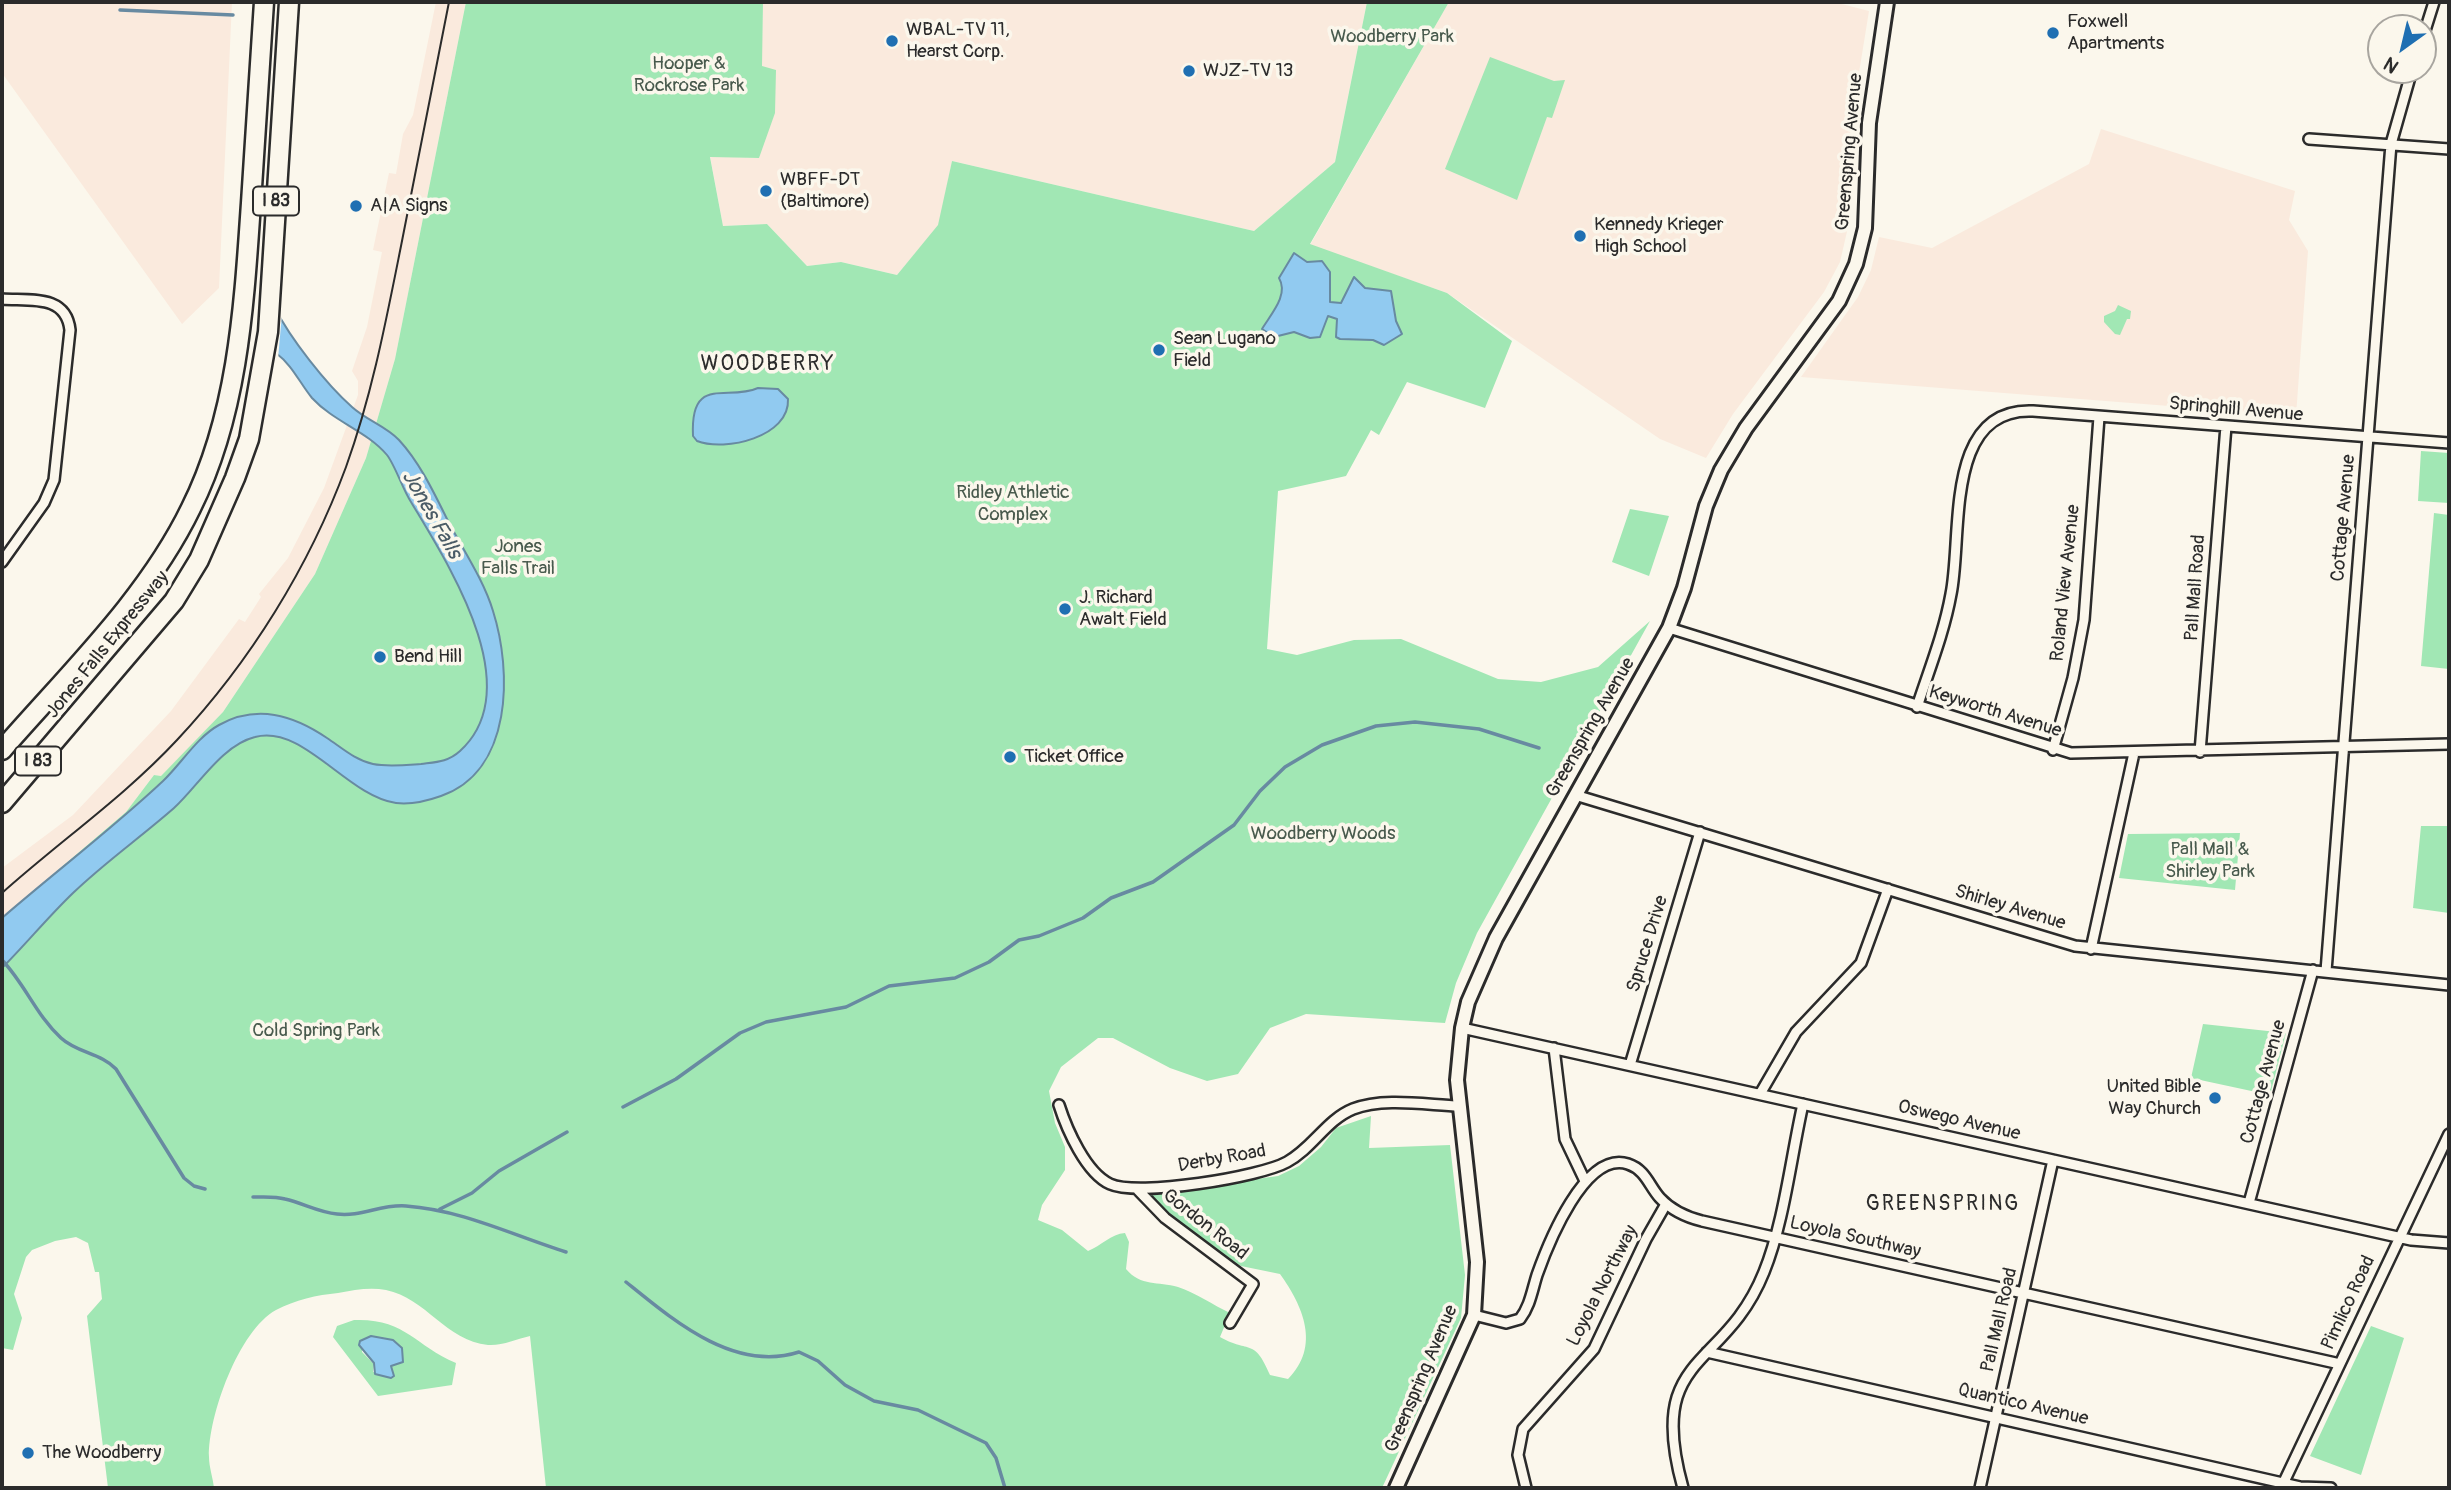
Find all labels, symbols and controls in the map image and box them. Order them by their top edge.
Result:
place label: Foxwell Apartments [2067,11,2164,55]
north arrow [2367,14,2437,84]
place label: WBAL-TV 11, Hearst Corp. [906,19,1010,63]
marker: Foxwell Apartments [2045,25,2061,41]
park label: Woodberry Park [1330,26,1454,48]
marker: WBAL-TV 11, Hearst Corp. [884,33,900,49]
text: N [2379,51,2403,78]
park label: Hooper & Rockrose Park [634,53,744,97]
place label: WJZ-TV 13 [1203,60,1293,82]
marker: WJZ-TV 13 [1181,63,1197,79]
street label: Greenspring Avenue [1832,72,1868,232]
place label: WBFF-DT (Baltimore) [780,169,870,213]
marker: WBFF-DT (Baltimore) [758,183,774,199]
road number: I 83 [253,186,299,216]
place label: A|A Signs [370,195,448,217]
marker: A|A Signs [348,198,364,214]
place label: Kennedy Krieger High School [1594,214,1724,258]
marker: Kennedy Krieger High School [1572,228,1588,244]
place label: Sean Lugano Field [1173,328,1276,372]
marker: Sean Lugano Field [1151,342,1167,358]
district label: WOODBERRY [702,352,834,378]
street label: Springhill Avenue [2168,393,2304,427]
street label: Cottage Avenue [2327,453,2361,583]
water label: Jones Falls [396,466,466,564]
park label: Ridley Athletic Complex [956,482,1070,526]
street label: Roland View Avenue [2046,503,2086,663]
street label: Pall Mall Road [2181,534,2211,642]
park label: Jones Falls Trail [481,536,555,580]
street label: Jones Falls Expressway [42,567,174,723]
place label: J. Richard Awalt Field [1079,587,1167,631]
marker: J. Richard Awalt Field [1057,601,1073,617]
place label: Bend Hill [394,646,462,668]
marker: Bend Hill [372,649,388,665]
street label: Greenspring Avenue [1542,654,1640,802]
street label: Keyworth Avenue [1926,681,2064,743]
road number: I 83 [15,746,61,776]
place label: Ticket Office [1024,746,1124,768]
marker: Ticket Office [1002,749,1018,765]
park label: Woodberry Woods [1251,823,1395,845]
park label: Pall Mall & Shirley Park [2165,839,2255,883]
street label: Shirley Avenue [1952,880,2068,936]
street label: Spruce Drive [1622,893,1674,995]
street label: Cottage Avenue [2236,1017,2292,1147]
park label: Cold Spring Park [252,1020,380,1042]
place label: United Bible Way Church [2106,1076,2201,1120]
marker: United Bible Way Church [2207,1090,2223,1106]
street label: Oswego Avenue [1896,1096,2022,1146]
street label: Derby Road [1176,1140,1268,1178]
street label: Gordon Road [1158,1185,1252,1265]
district label: GREENSPRING [1867,1192,2019,1218]
street label: Loyola Southway [1787,1212,1923,1264]
street label: Loyola Northway [1563,1222,1643,1350]
street label: Pimlico Road [2317,1252,2381,1354]
street label: Pall Mall Road [1977,1265,2023,1375]
street label: Greenspring Avenue [1381,1302,1463,1456]
street label: Quantico Avenue [1955,1379,2091,1431]
place label: The Woodberry [42,1442,161,1464]
marker: The Woodberry [20,1445,36,1461]

